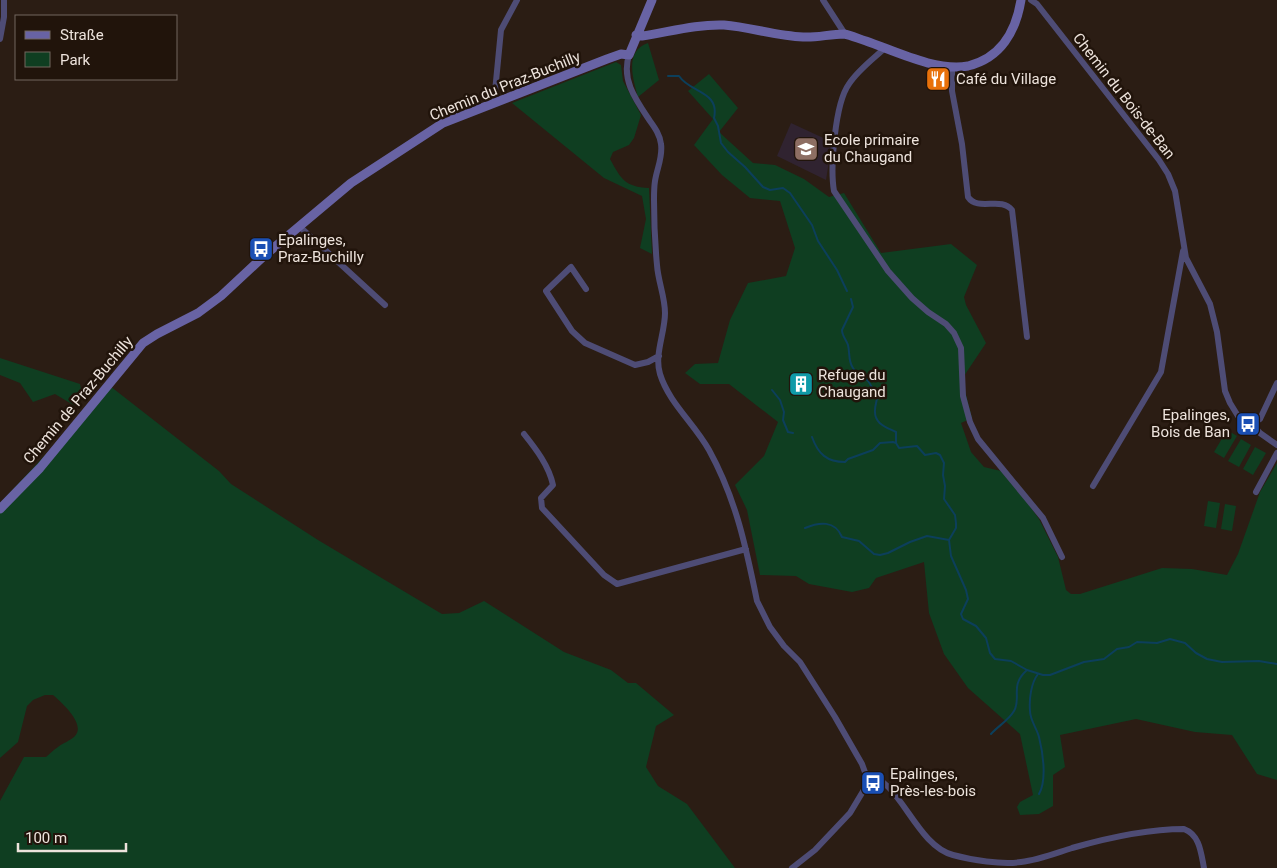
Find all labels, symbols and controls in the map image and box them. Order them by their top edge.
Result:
legend [15,15,178,80]
text: Straße [60,26,104,44]
street label: Chemin du Bois-de-Ban [1069,29,1179,163]
street label: Chemin du Praz-Buchilly [427,47,583,125]
text: Park [60,51,91,69]
restaurant icon: Café du Village [925,66,951,92]
place label: Café du Village [956,70,1056,88]
place label: Ecole primaire du Chaugand [824,131,919,166]
school or university icon: Ecole primaire du Chaugand [793,136,819,162]
place label: Epalinges, Praz-Buchilly [278,231,364,266]
bus stop icon: Epalinges, Praz-Buchilly [248,236,274,262]
street label: Chemin de Praz-Buchilly [19,333,137,467]
place label: Refuge du Chaugand [818,366,886,401]
building icon: Refuge du Chaugand [788,371,814,397]
place label: Epalinges, Bois de Ban [1151,406,1230,441]
bus stop icon: Epalinges, Bois de Ban [1235,411,1261,437]
place label: Epalinges, Près-les-bois [890,765,976,800]
bus stop icon: Epalinges, Près-les-bois [860,770,886,796]
scale bar [18,820,125,852]
text: 100 m [25,829,67,847]

